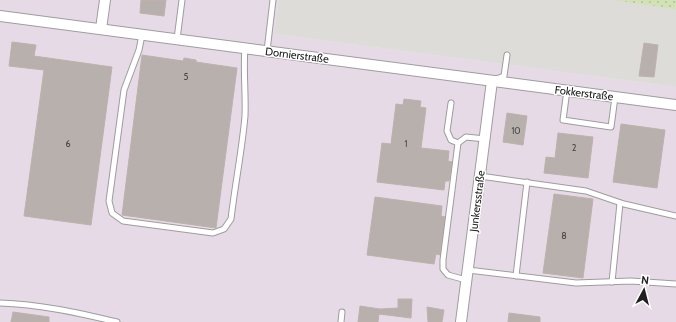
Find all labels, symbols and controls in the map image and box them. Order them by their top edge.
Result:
street label: Dornierstraße [264,44,330,66]
house number: 5 [184,71,189,82]
street label: Fokkerstraße [554,82,614,104]
house number: 10 [511,125,521,136]
house number: 6 [65,138,71,149]
house number: 1 [405,138,408,149]
house number: 2 [572,142,577,153]
street label: Junkersstraße [466,169,488,234]
house number: 8 [561,230,567,241]
north arrow [624,270,664,310]
text: N [641,273,650,287]

